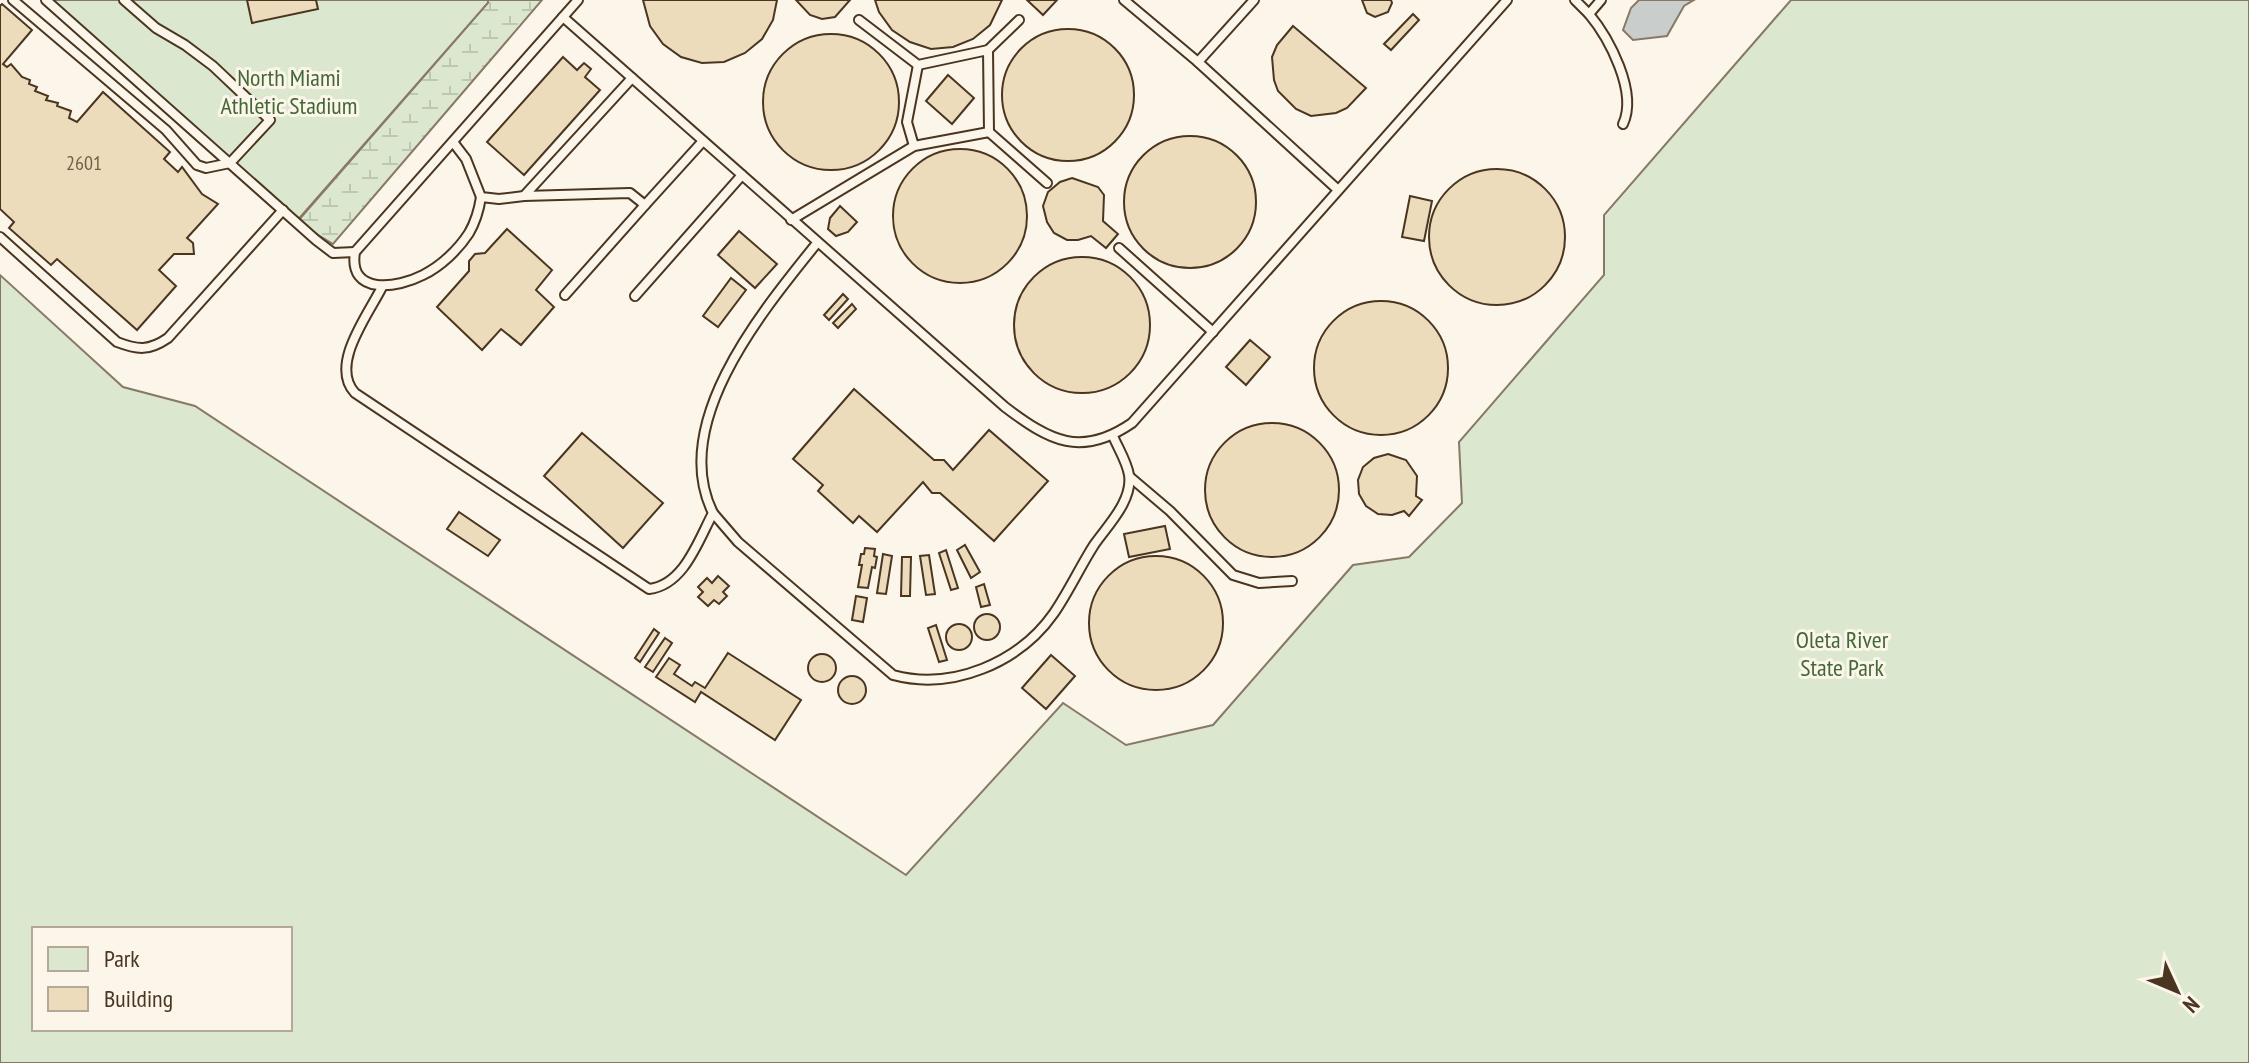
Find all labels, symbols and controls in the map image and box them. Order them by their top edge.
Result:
park label: North Miami Athletic Stadium [221,62,357,121]
house number: 2601 [66,150,102,176]
park label: Oleta River State Park [1796,624,1889,683]
legend [32,927,292,1031]
text: Park [104,943,140,974]
north arrow [2137,951,2217,1031]
text: Building [104,983,173,1014]
text: N [2177,991,2206,1019]

